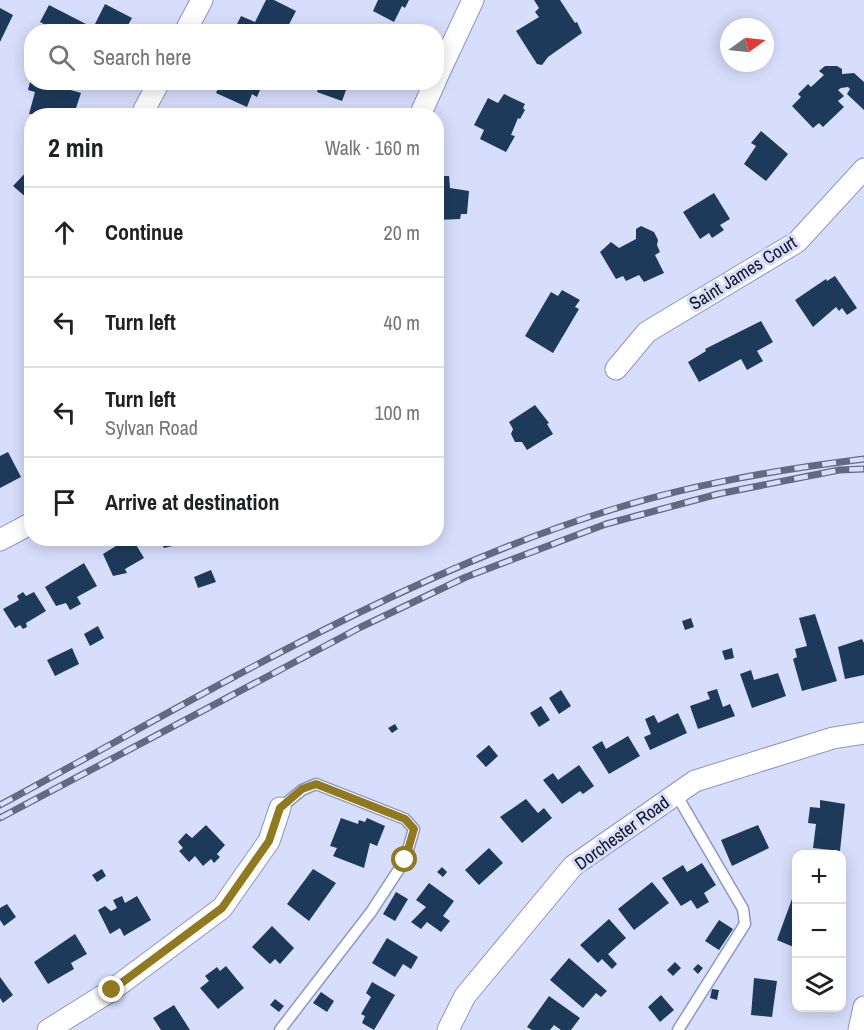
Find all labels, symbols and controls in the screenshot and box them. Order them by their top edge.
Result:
north arrow [720,18,774,72]
search box [24,24,444,90]
icon: search [45,41,78,74]
text: Search here [93,42,191,72]
text: 2 min [48,130,104,165]
text: Walk · 160 m [325,134,420,161]
icon: ahead [48,216,81,249]
text: Continue [105,217,183,247]
text: 20 m [384,219,420,246]
street label: Saint James Court [684,230,801,316]
icon: left [48,306,81,339]
text: Turn left [105,307,176,337]
text: 40 m [384,309,420,336]
text: Turn left [105,384,176,414]
icon: left [48,396,81,429]
text: 100 m [374,399,420,426]
text: Sylvan Road [105,414,198,441]
icon: arrive [48,486,81,519]
text: Arrive at destination [105,487,279,517]
street label: Dorchester Road [569,790,674,876]
route start [391,846,417,872]
map controls [792,850,846,1012]
button: + [792,850,846,904]
button: − [792,904,846,958]
button: layers [792,958,846,1012]
route end [98,976,124,1002]

